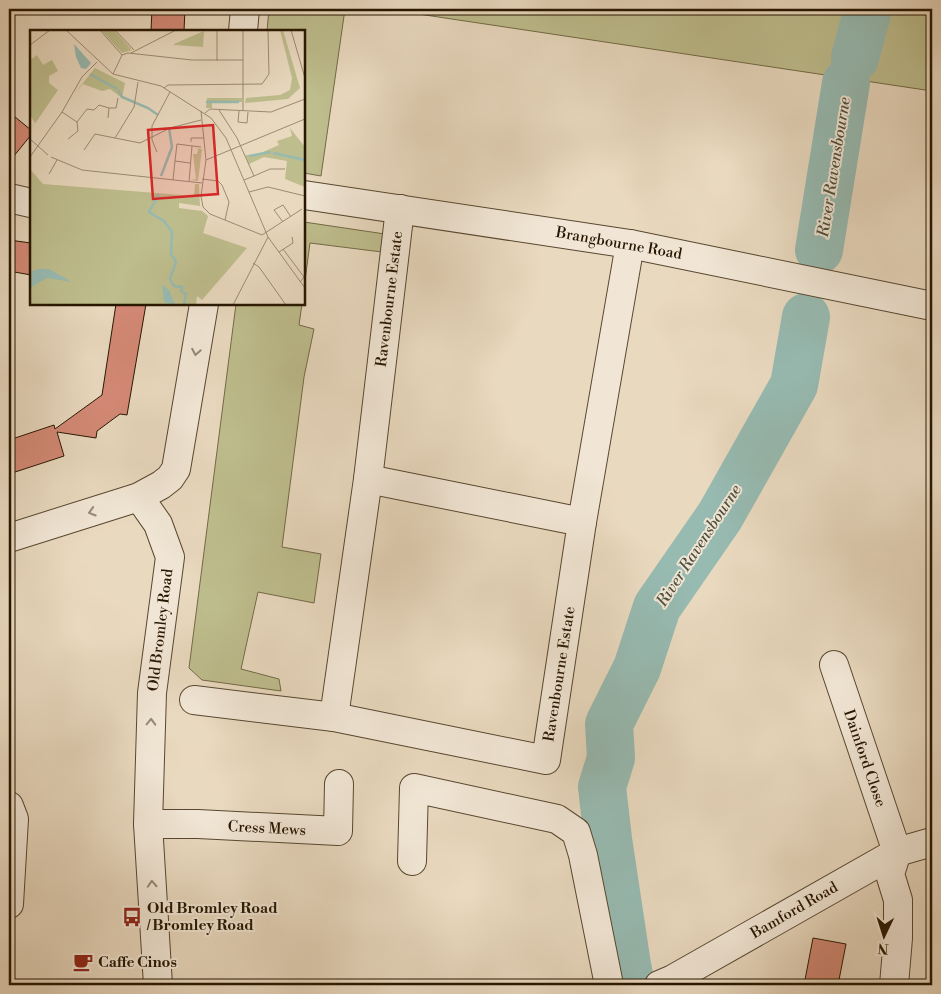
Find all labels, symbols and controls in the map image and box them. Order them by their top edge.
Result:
inset map [30,30,305,305]
water label: River Ravensbourne [813,95,855,240]
street label: Brangbourne Road [553,223,684,264]
street label: Ravenbourne Estate [372,230,407,368]
one-way arrow [191,347,201,356]
water label: River Ravensbourne [651,480,746,611]
one-way arrow [88,506,97,516]
street label: Old Bromley Road [144,567,177,692]
street label: Ravenbourne Estate [539,605,580,743]
street label: Dainford Close [839,707,890,809]
one-way arrow [146,718,156,726]
street label: Cress Mews [227,817,307,840]
street label: Bamford Road [746,878,842,944]
one-way arrow [146,880,157,888]
place label: Old Bromley Road / Bromley Road [146,899,278,935]
bus stop icon: Old Bromley Road / Bromley Road [121,906,143,928]
north arrow [858,912,908,962]
text: N [877,939,889,957]
cafe icon: Caffe Cinos [72,951,94,973]
place label: Caffe Cinos [98,953,177,972]

